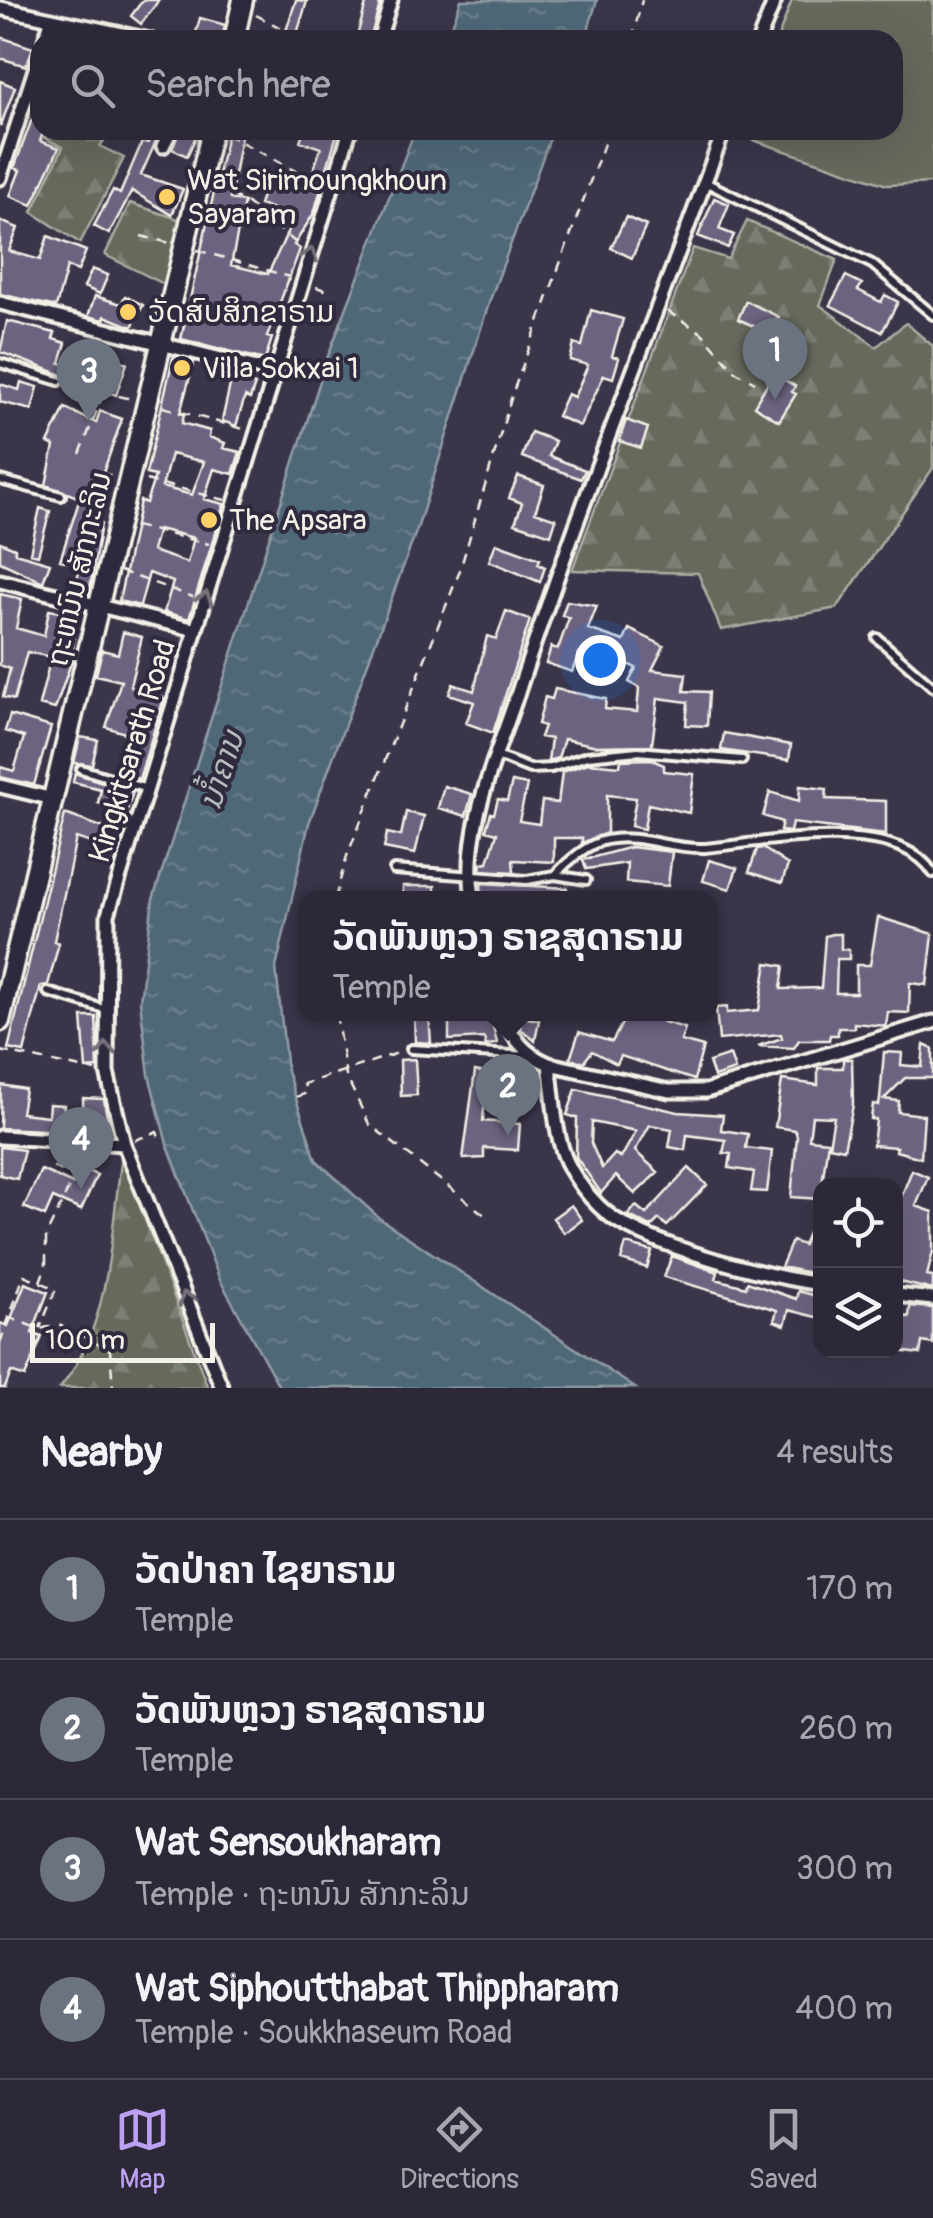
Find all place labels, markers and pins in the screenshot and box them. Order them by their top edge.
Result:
place label: Wat Sirimoungkhoun Sayaram [187,162,447,233]
marker: Wat Sirimoungkhoun Sayaram [156,186,178,208]
place label: ວັດສົບສິກຂາຣາມ [148,294,334,331]
marker: ວັດສົບສິກຂາຣາມ [117,301,139,323]
pin: 1 [742,318,808,400]
pin: 3 [56,338,122,421]
place label: Villa Sokxai 1 [202,350,359,387]
marker: Villa Sokxai 1 [171,357,193,379]
place label: The Apsara [229,502,367,539]
marker: The Apsara [198,509,220,531]
pin: 2 [476,1054,540,1136]
pin: 4 [48,1106,114,1189]

